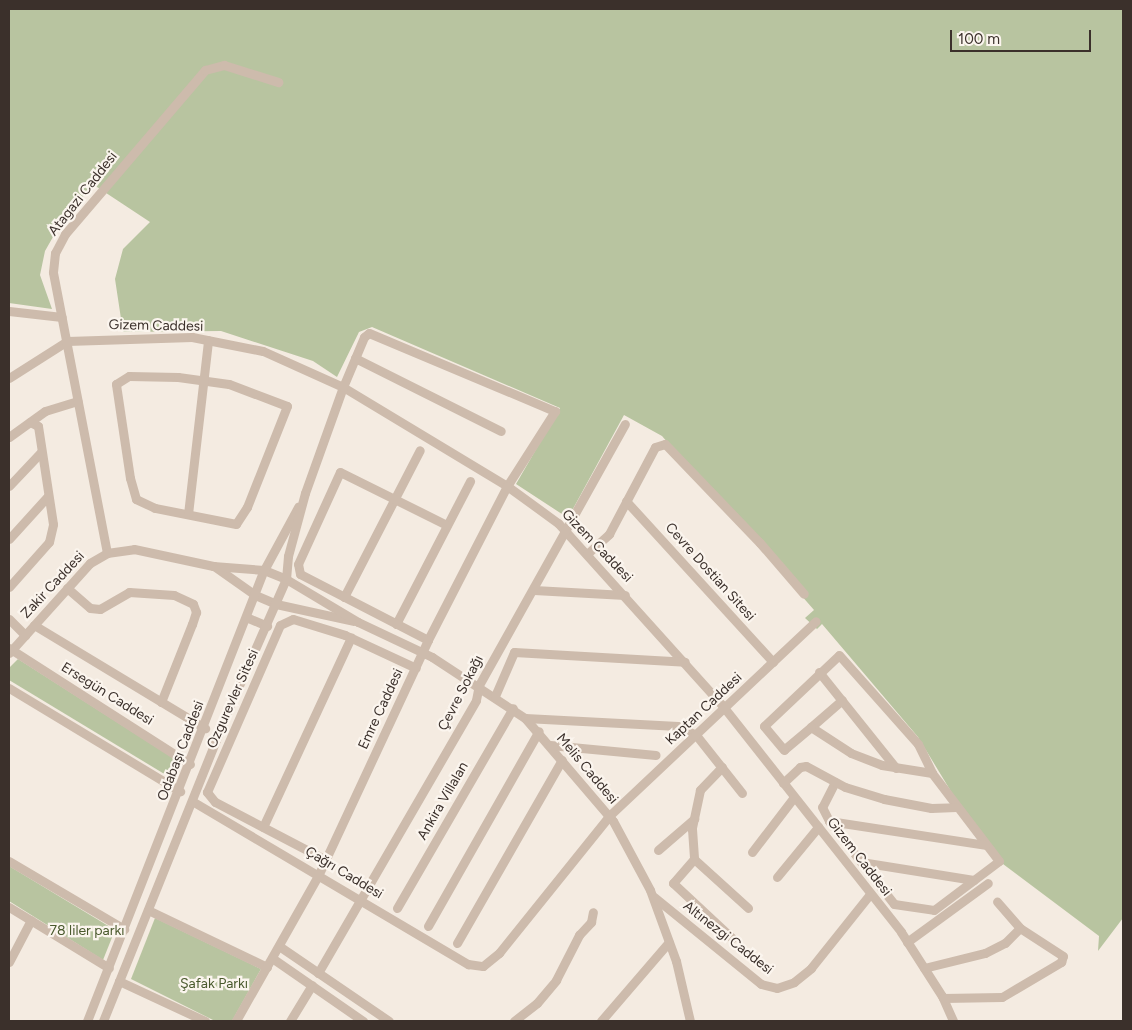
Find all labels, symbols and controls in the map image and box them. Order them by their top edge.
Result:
scale bar [952,20,1093,52]
text: 100 m [958,30,1000,48]
street label: Atagazi Caddesi [45,149,121,239]
street label: Gizem Caddesi [108,317,204,335]
street label: Gizem Caddesi [558,506,636,586]
street label: Cevre Dostian Sitesi [661,519,759,625]
street label: Zakir Caddesi [18,548,88,622]
street label: Ozgurevler Sitesi [204,647,262,751]
street label: Çevre Sokağı [435,652,487,734]
street label: Ersegün Caddesi [58,659,156,729]
street label: Emre Caddesi [355,666,407,752]
street label: Kaptan Caddesi [662,669,746,749]
street label: Odabaşı Caddesi [154,699,208,803]
street label: Melis Caddesi [553,730,621,808]
street label: Ankira Villalan [414,759,472,843]
street label: Gizem Caddesi [823,814,895,900]
street label: Çağrı Caddesi [302,843,386,903]
street label: Altınezgi Caddesi [680,898,776,978]
park label: 78 liler parkı [50,923,124,939]
park label: Şafak Parkı [180,976,248,992]

